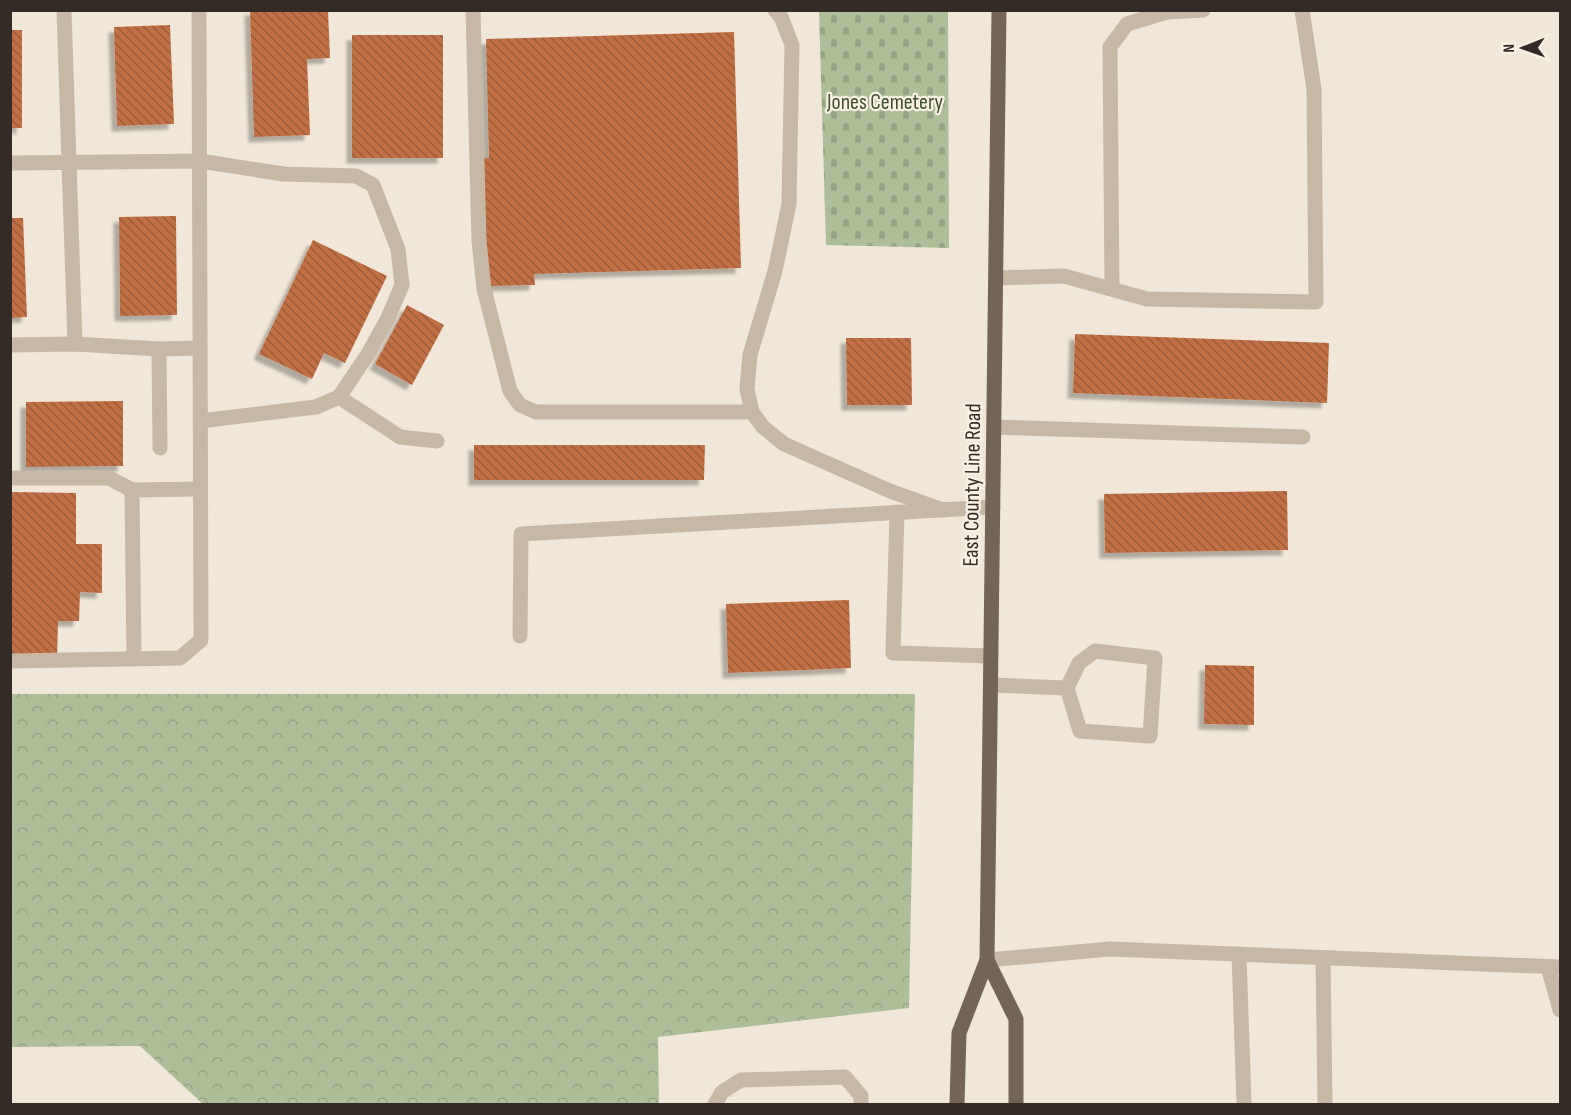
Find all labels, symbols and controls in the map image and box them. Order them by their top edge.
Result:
north arrow [1493,18,1553,78]
text: N [1500,44,1519,53]
park label: Jones Cemetery [826,89,943,116]
street label: East County Line Road [958,403,987,567]

